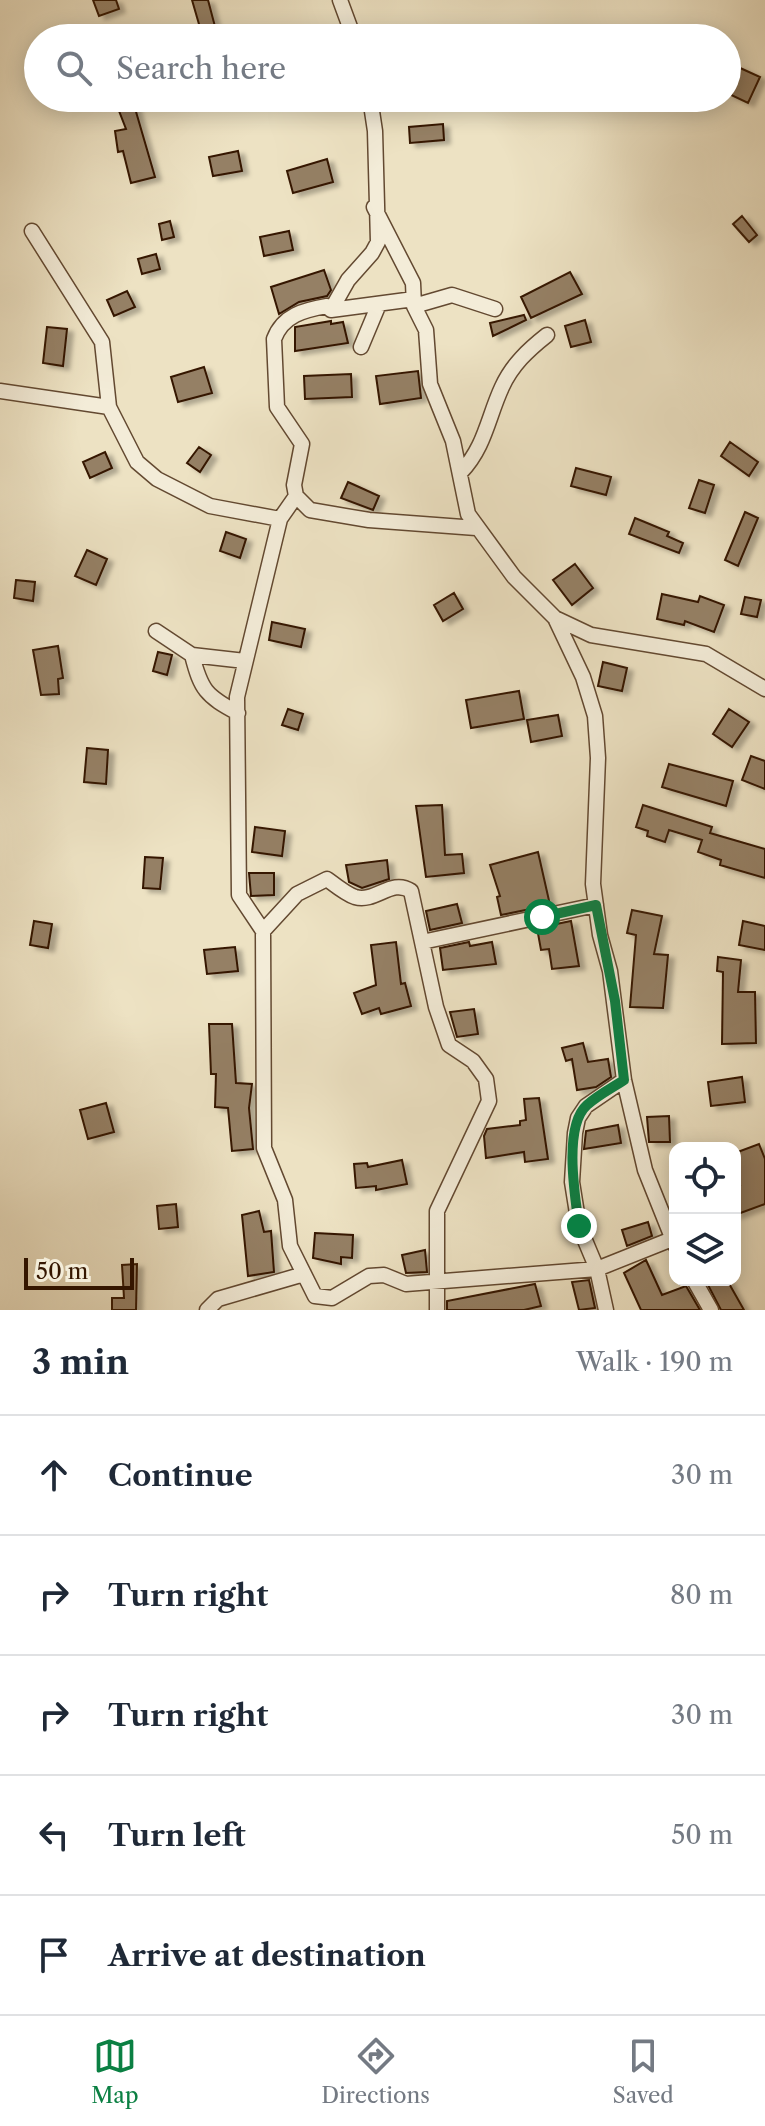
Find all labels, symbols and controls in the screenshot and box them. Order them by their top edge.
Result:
search box [24,24,741,112]
icon: search [52,46,96,90]
text: Search here [116,50,286,87]
route start [524,899,560,935]
map controls [669,1142,741,1286]
button: locate [669,1142,741,1214]
route end [561,1208,597,1244]
button: layers [669,1214,741,1286]
scale bar [24,1254,134,1290]
text: 50 m [36,1258,88,1285]
text: 3 min [32,1341,129,1383]
text: Walk · 190 m [576,1346,733,1378]
icon: ahead [32,1453,76,1497]
text: Continue [108,1457,253,1494]
text: 30 m [671,1459,733,1491]
icon: right [32,1573,76,1617]
text: Turn right [108,1577,268,1614]
text: 80 m [670,1579,733,1611]
icon: right [32,1693,76,1737]
text: Turn right [108,1697,268,1734]
text: 30 m [671,1699,733,1731]
icon: left [32,1813,76,1857]
text: Turn left [108,1817,245,1854]
text: 50 m [671,1819,733,1851]
icon: arrive [32,1933,76,1977]
text: Arrive at destination [108,1937,426,1974]
tab: Map [91,2034,139,2109]
tab: Directions [321,2034,430,2109]
tab: Saved [613,2034,674,2109]

